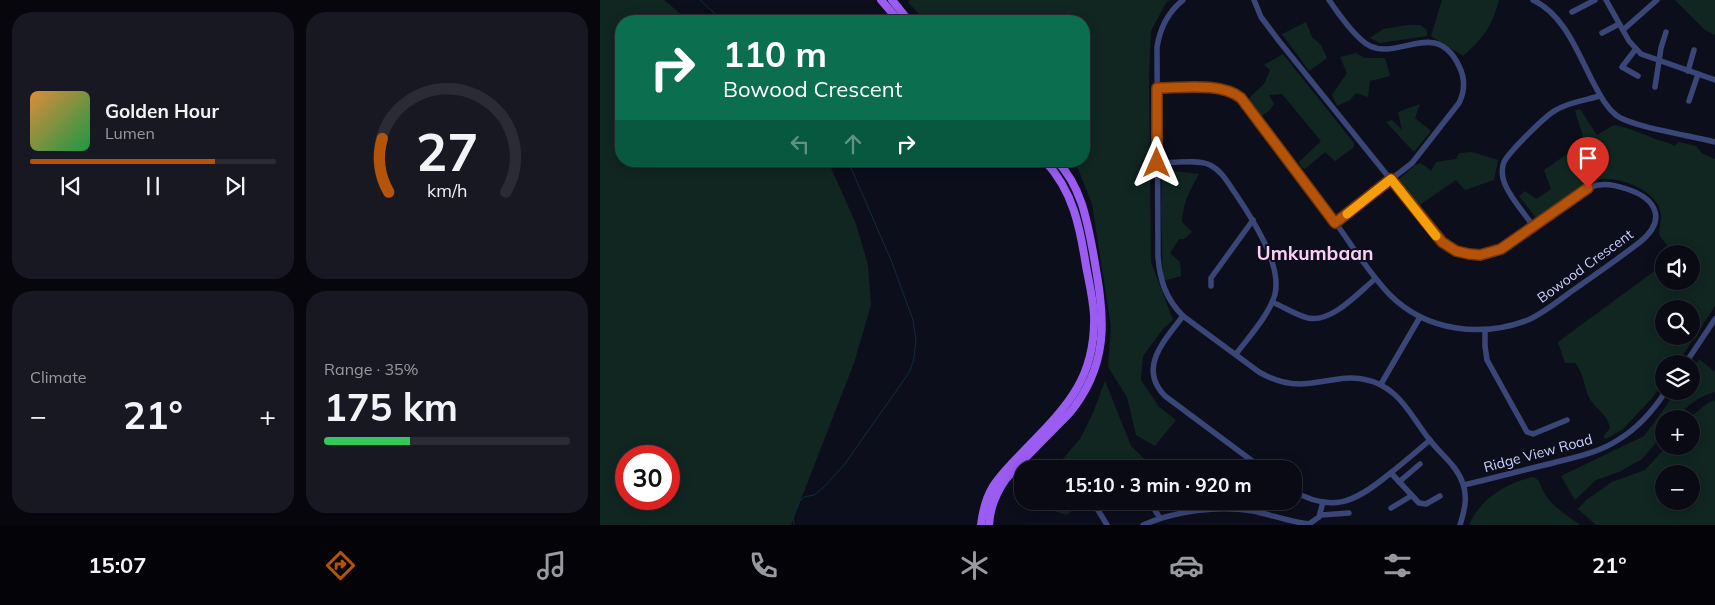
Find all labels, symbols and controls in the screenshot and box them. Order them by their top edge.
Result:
text: 110 m [723,32,827,76]
icon: right [640,35,705,100]
text: Bowood Crescent [723,75,902,103]
text: Golden Hour [105,99,219,123]
text: 27 [416,119,478,184]
text: Lumen [105,123,155,143]
icon: left [786,130,814,158]
icon: ahead [839,130,867,158]
icon: right [892,130,920,158]
position arrow [1130,136,1182,188]
pin [1567,137,1609,188]
icon: arrive [1574,144,1602,172]
icon: previous [57,172,85,200]
icon: pause [139,172,167,200]
icon: next [221,172,249,200]
text: km/h [427,179,467,201]
street label: Bowood Crescent [1534,225,1637,307]
district label: Umkumbaan [1257,241,1373,265]
map controls [1655,245,1700,510]
button: sound [1655,245,1700,290]
button: search [1655,300,1700,345]
button: layers [1655,355,1700,400]
text: Range · 35% [324,359,419,379]
text: Climate [30,367,86,387]
text: 175 km [324,383,458,431]
text: 21° [123,391,183,439]
text: − [30,398,47,433]
text: + [259,398,276,433]
button: + [1655,410,1700,455]
street label: Ridge View Road [1482,430,1594,476]
speed limit sign: 30 [615,445,680,510]
button: − [1655,465,1700,510]
text: 15:10 · 3 min · 920 m [1064,473,1252,497]
icon: directions [323,548,358,583]
icon: music [534,548,569,583]
icon: phone [746,548,781,583]
icon: climate [957,548,992,583]
icon: car [1169,548,1204,583]
icon: filters [1380,548,1415,583]
text: 15:07 [88,551,147,579]
text: 21° [1592,551,1627,579]

